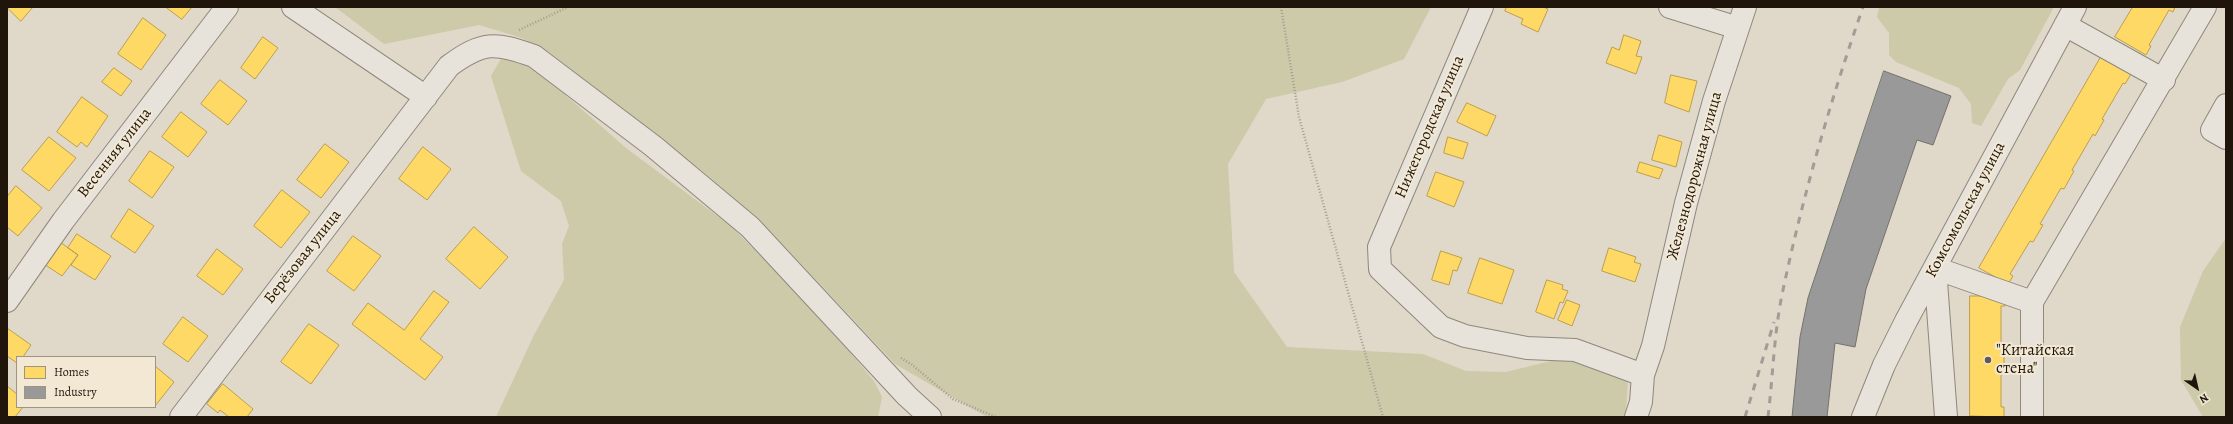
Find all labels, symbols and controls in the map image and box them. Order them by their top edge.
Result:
street label: Нижегородская улица [1391,53,1469,201]
street label: Железнодорожная улица [1663,90,1727,262]
street label: Весенняя улица [74,104,156,202]
street label: Комсомольская улица [1922,139,2010,281]
street label: Берёзовая улица [260,206,346,308]
place label: "Китайская стена" [1996,341,2074,379]
marker: "Китайская стена" [1983,355,1993,365]
legend [16,356,156,408]
text: Homes [54,364,89,380]
north arrow [2177,368,2217,408]
text: Industry [54,384,97,400]
text: N [2196,390,2212,407]

